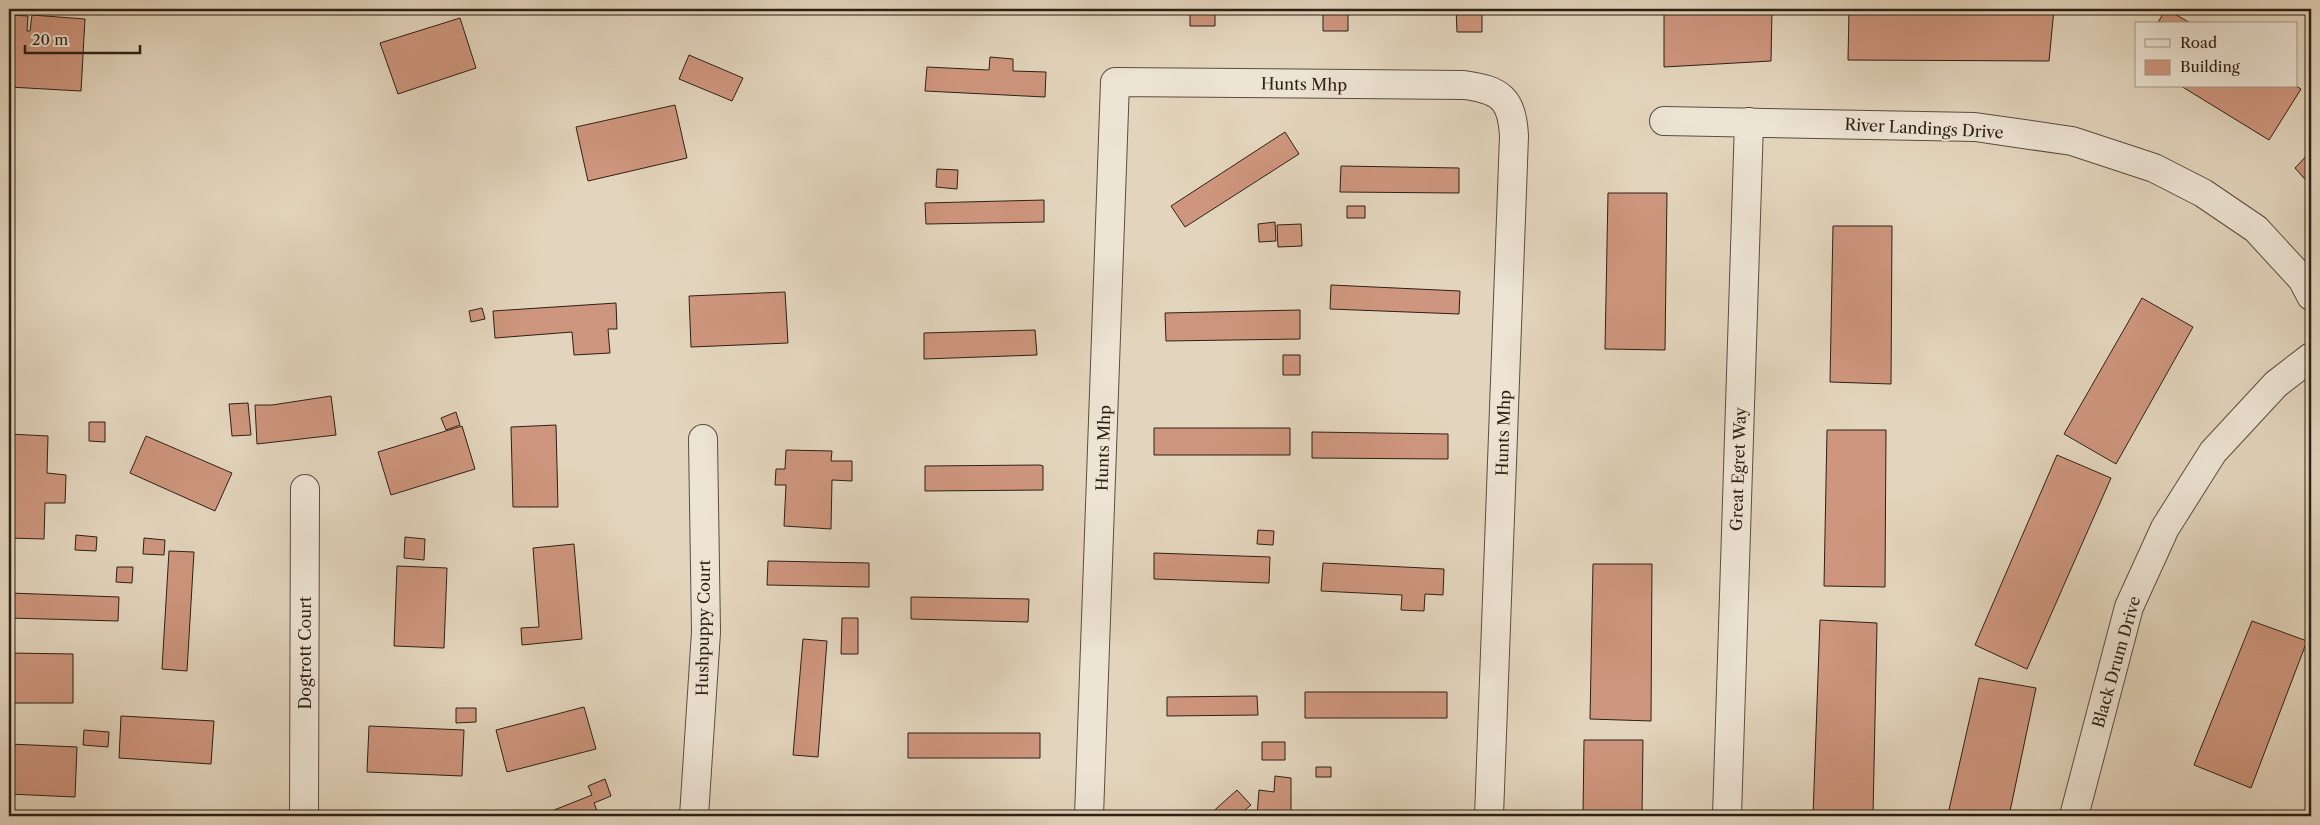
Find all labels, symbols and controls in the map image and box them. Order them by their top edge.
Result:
scale bar [25,22,140,54]
legend [2135,22,2298,88]
text: 20 m [32,30,68,49]
text: Road [2180,33,2217,52]
text: Building [2180,57,2240,76]
street label: Hunts Mhp [1261,73,1347,95]
street label: River Landings Drive [1844,114,2004,142]
street label: Hunts Mhp [1492,389,1515,476]
street label: Hunts Mhp [1092,404,1115,491]
street label: Great Egret Way [1726,406,1750,531]
street label: Hushpuppy Court [692,559,714,696]
street label: Black Drum Drive [2088,594,2144,730]
street label: Dogtrott Court [295,596,315,710]

